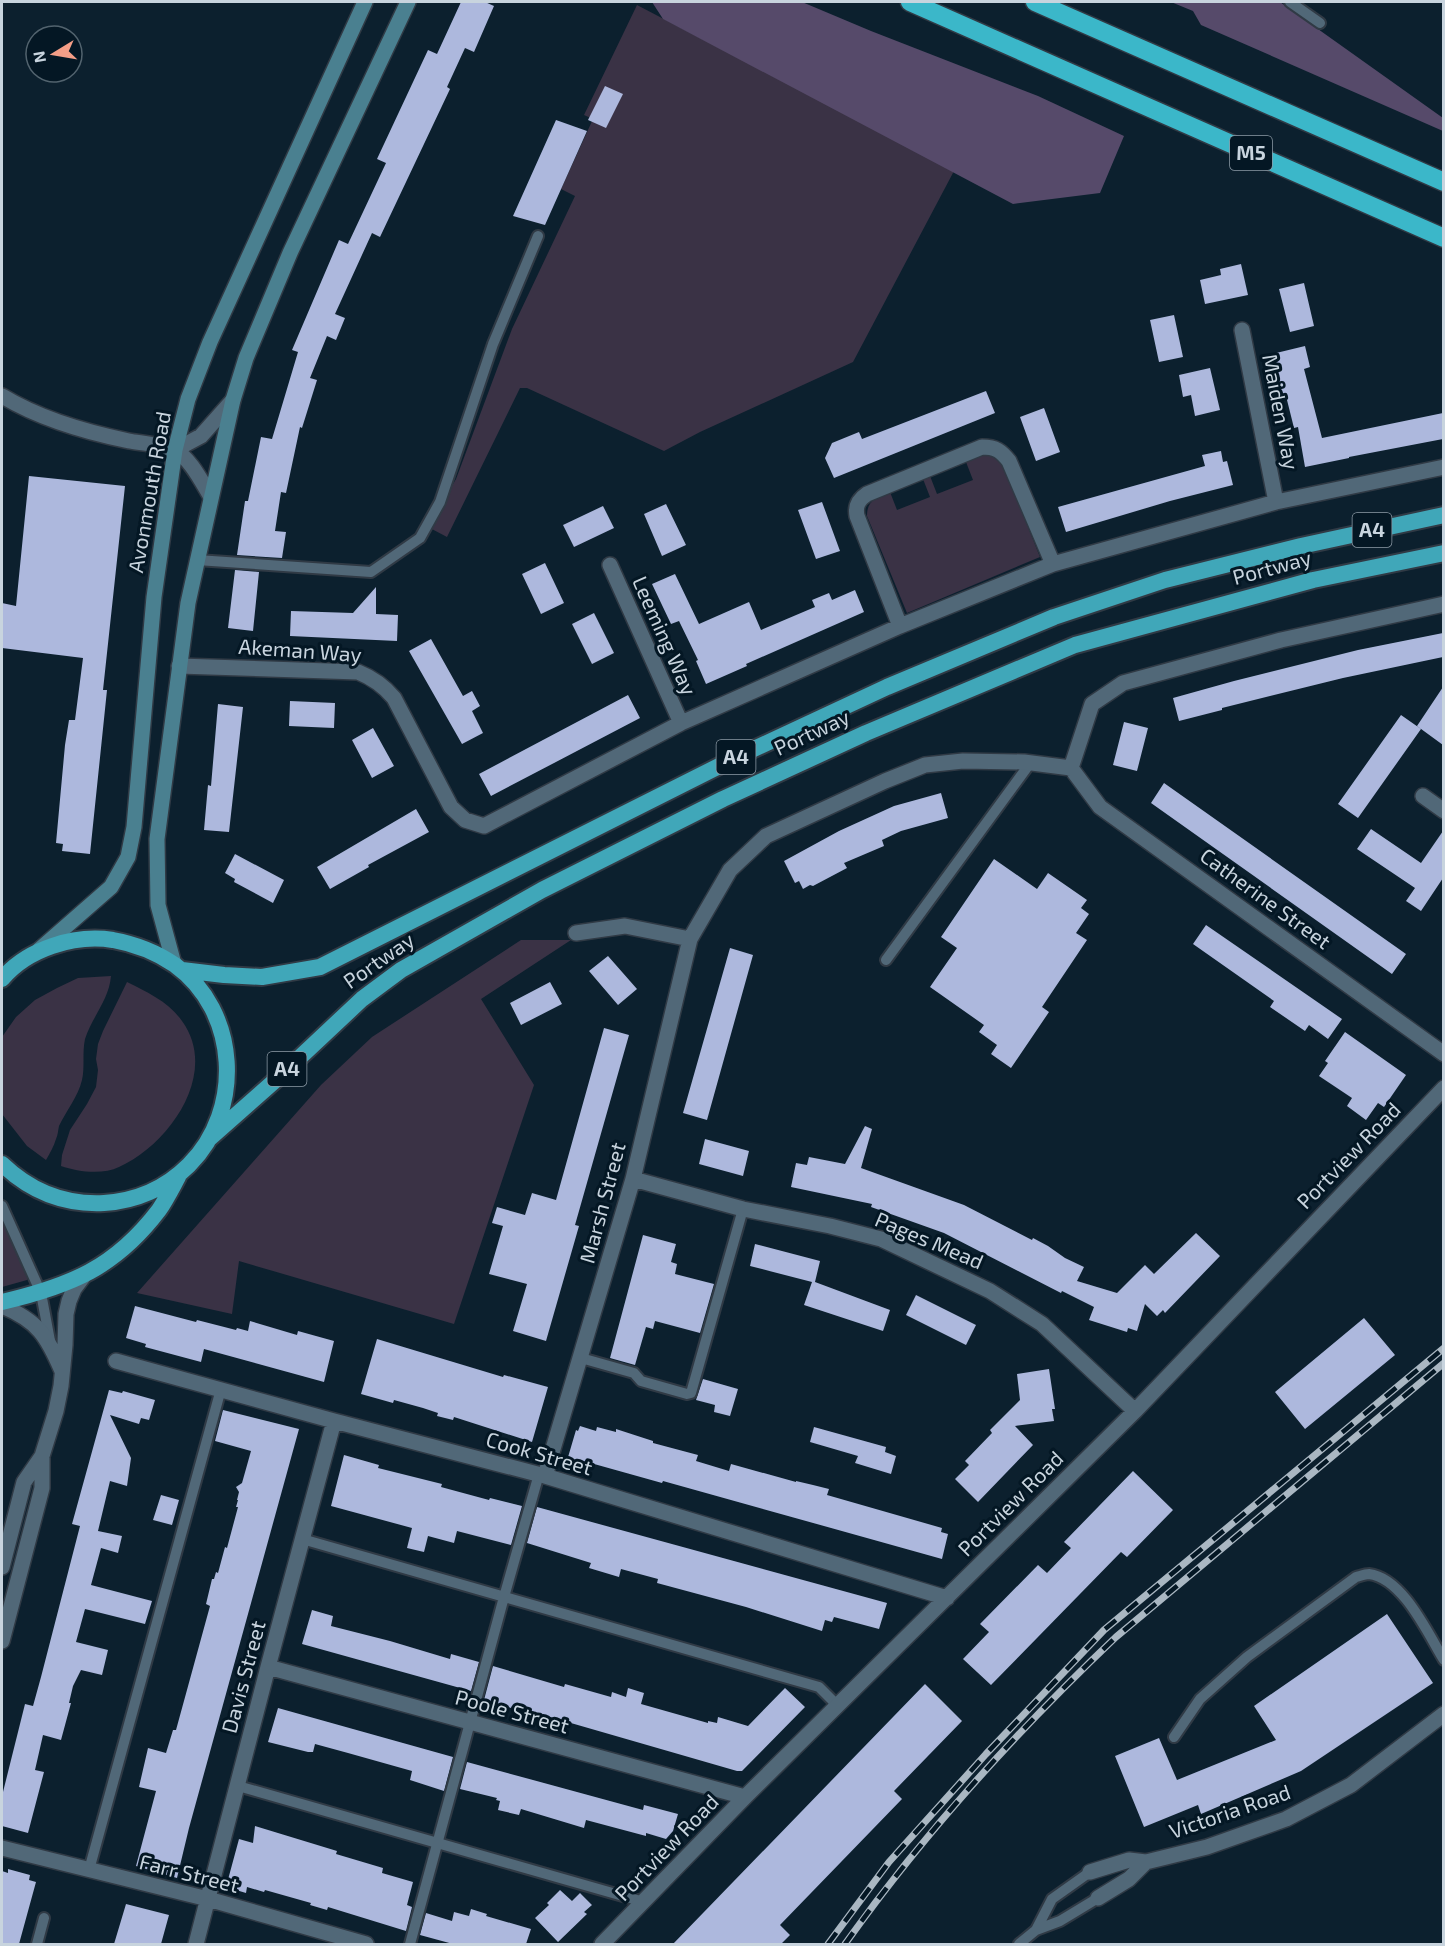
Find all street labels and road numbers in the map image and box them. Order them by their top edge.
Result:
road number: M5 [1230,136,1272,170]
street label: Maiden Way [1258,352,1305,472]
street label: Avonmouth Road [122,409,175,574]
road number: A4 [1352,513,1392,547]
street label: Portway [1229,544,1314,589]
street label: Leeming Way [628,572,703,699]
street label: Akeman Way [238,633,363,666]
street label: Portway [770,703,853,760]
road number: A4 [716,740,756,774]
street label: Catherine Street [1196,842,1336,953]
street label: Portway [338,926,418,993]
road number: A4 [268,1052,306,1086]
street label: Portview Road [1291,1097,1405,1213]
street label: Marsh Street [573,1139,630,1266]
street label: Pages Mead [872,1206,988,1274]
street label: Cook Street [483,1425,595,1480]
street label: Portview Road [952,1445,1068,1561]
street label: Davis Street [216,1618,270,1736]
street label: Poole Street [453,1683,572,1738]
street label: Victoria Road [1166,1778,1293,1843]
street label: Portview Road [609,1789,723,1905]
street label: Farr Street [137,1848,242,1897]

